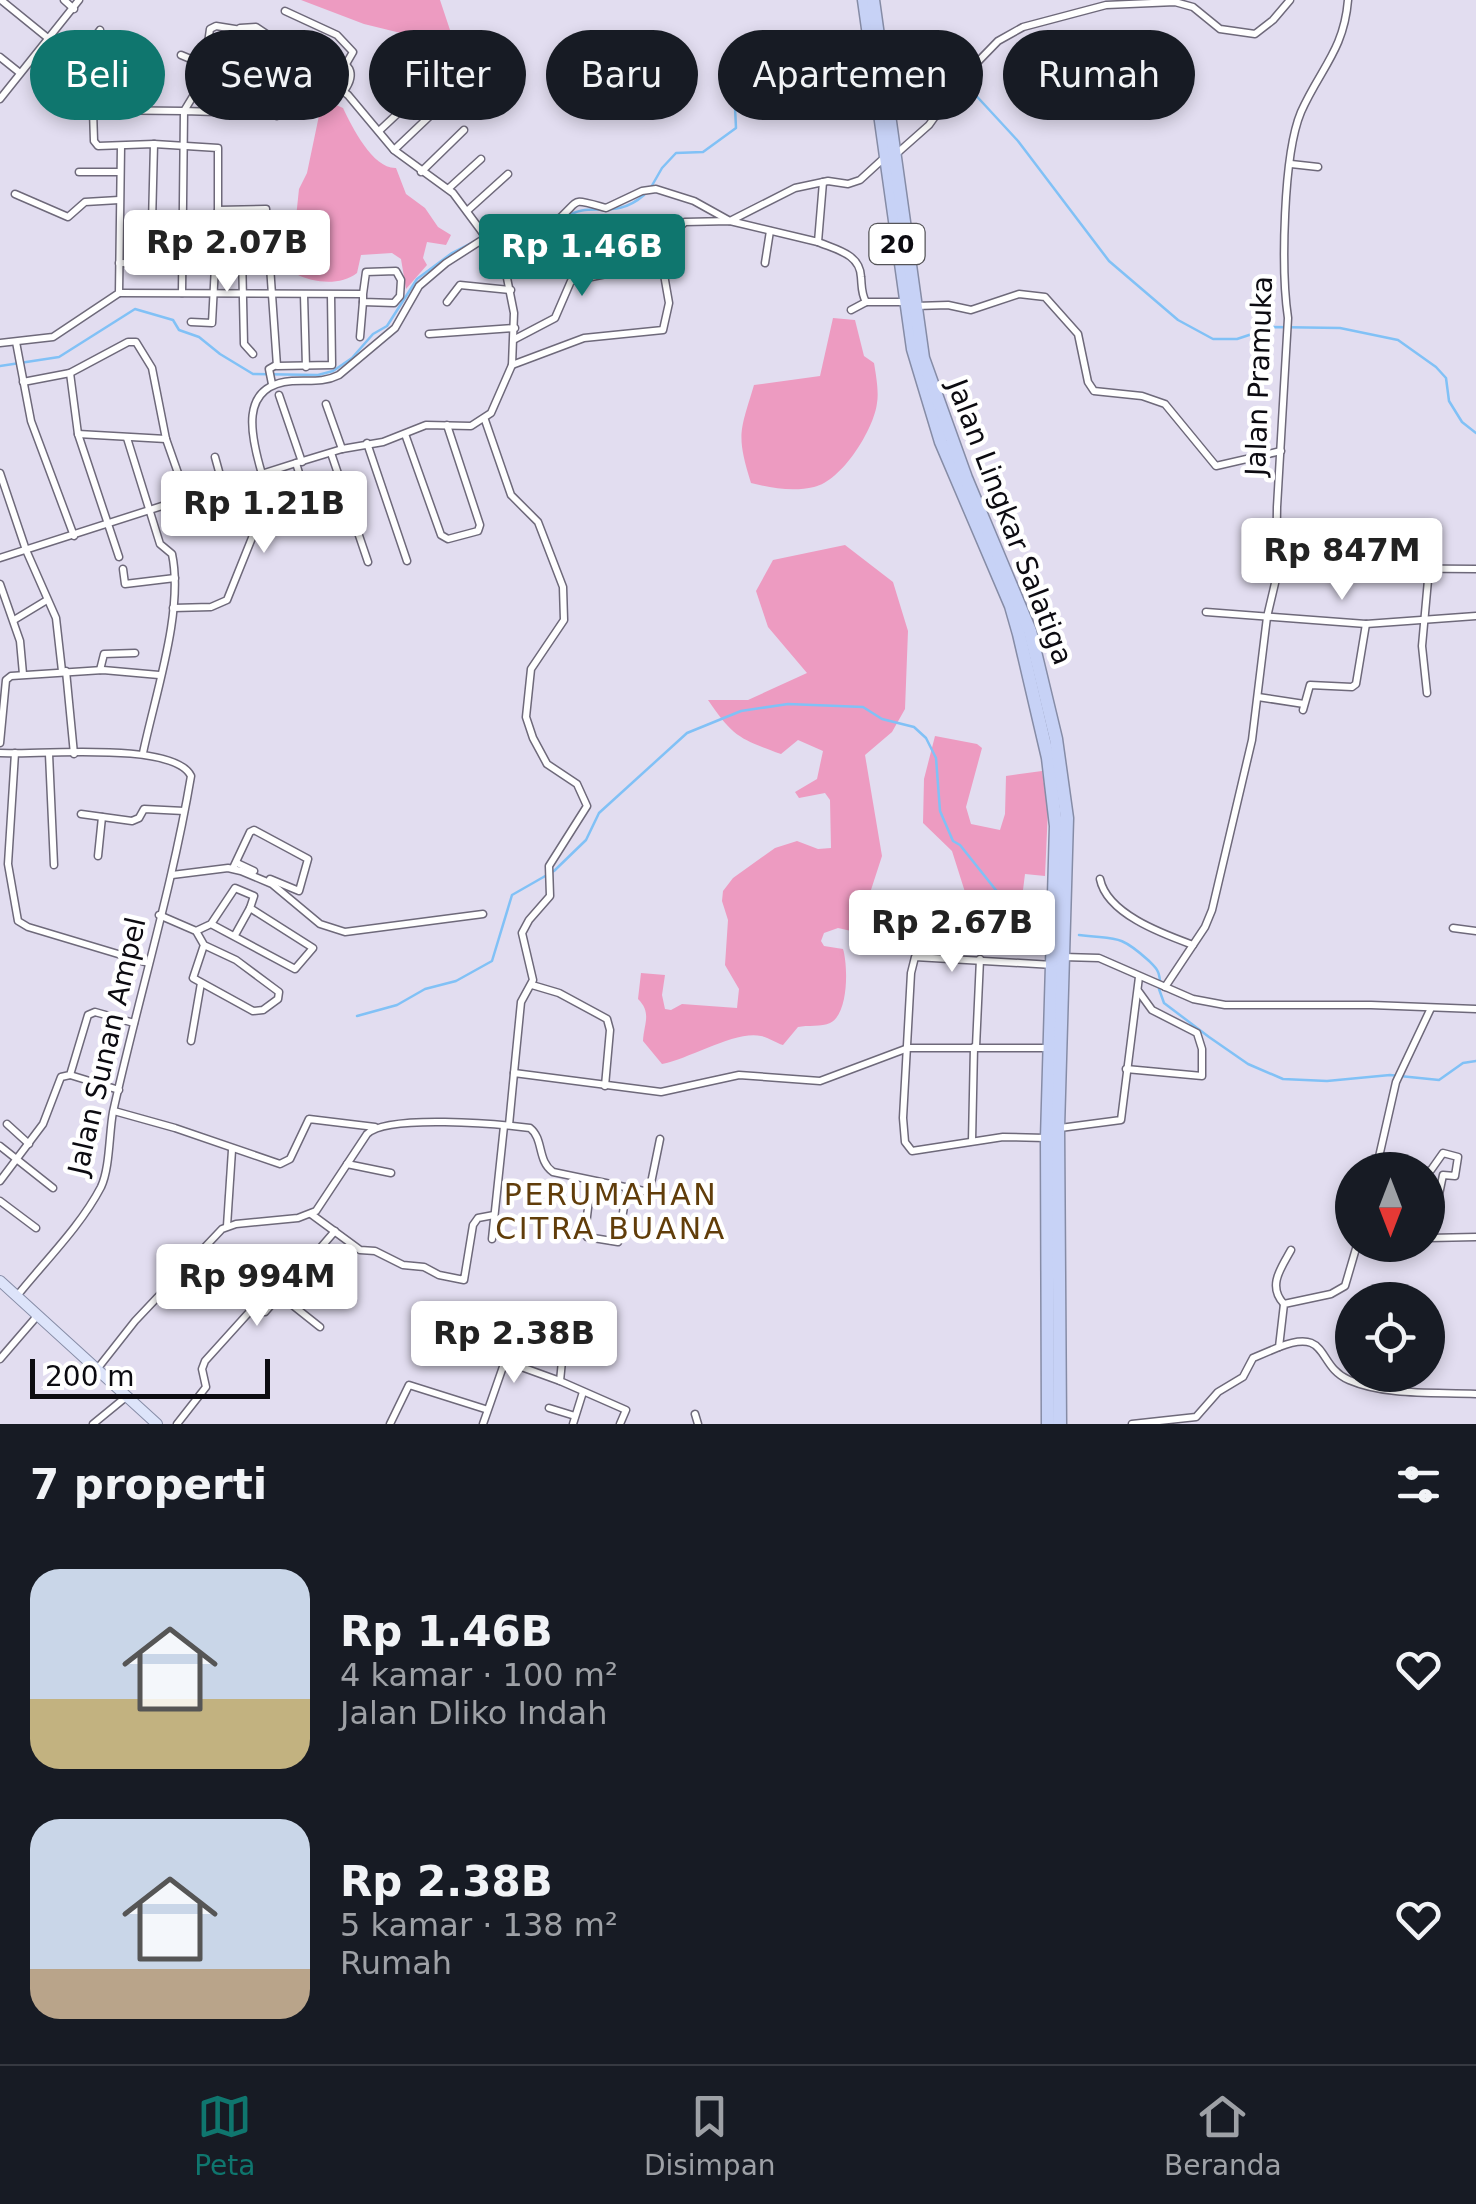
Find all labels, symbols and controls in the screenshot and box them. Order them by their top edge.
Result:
chip: Beli [30,30,165,120]
chip: Sewa [185,30,349,120]
chip: Filter [369,30,526,120]
chip: Baru [546,30,698,120]
chip: Apartemen [718,30,983,120]
chip: Rumah [1003,30,1195,120]
pin: Rp 2.07B [124,210,330,295]
pin: Rp 1.46B [479,214,685,299]
text: Rp 2.07B [146,223,308,261]
road number: 20 [870,224,924,264]
text: Rp 1.46B [501,227,663,265]
street label: Jalan Pramuka [1239,276,1279,478]
street label: Jalan Lingkar Salatiga [940,373,1080,669]
pin: Rp 1.21B [161,471,367,556]
text: Rp 1.21B [183,484,345,522]
pin: Rp 847M [1250,518,1434,603]
text: Rp 847M [1263,531,1421,569]
pin: Rp 2.67B [849,890,1055,975]
text: Rp 2.67B [871,903,1033,941]
street label: Jalan Sunan Ampel [61,914,153,1180]
north arrow [1335,1152,1445,1262]
map controls [1335,1152,1445,1392]
district label: PERUMAHAN CITRA BUANA [495,1177,727,1246]
pin: Rp 994M [165,1244,349,1329]
text: Rp 994M [178,1257,336,1295]
button: locate [1335,1282,1445,1392]
pin: Rp 2.38B [411,1301,617,1386]
text: Rp 2.38B [433,1314,595,1352]
scale bar [30,1354,270,1398]
text: 200 m [45,1360,135,1393]
icon: filters [1391,1457,1446,1512]
text: 7 properti [30,1460,267,1509]
text: Rp 1.46B [340,1607,553,1656]
icon: home [110,1609,230,1729]
icon: heart [1391,1642,1446,1697]
text: 4 kamar · 100 m² [340,1656,618,1694]
text: Jalan Dliko Indah [340,1694,607,1732]
text: Rp 2.38B [340,1857,553,1906]
icon: home [110,1859,230,1979]
icon: heart [1391,1892,1446,1947]
text: 5 kamar · 138 m² [340,1906,618,1944]
text: Rumah [340,1944,452,1982]
tab: Peta [194,2089,255,2182]
tab: Disimpan [644,2089,776,2182]
tab: Beranda [1164,2089,1282,2182]

